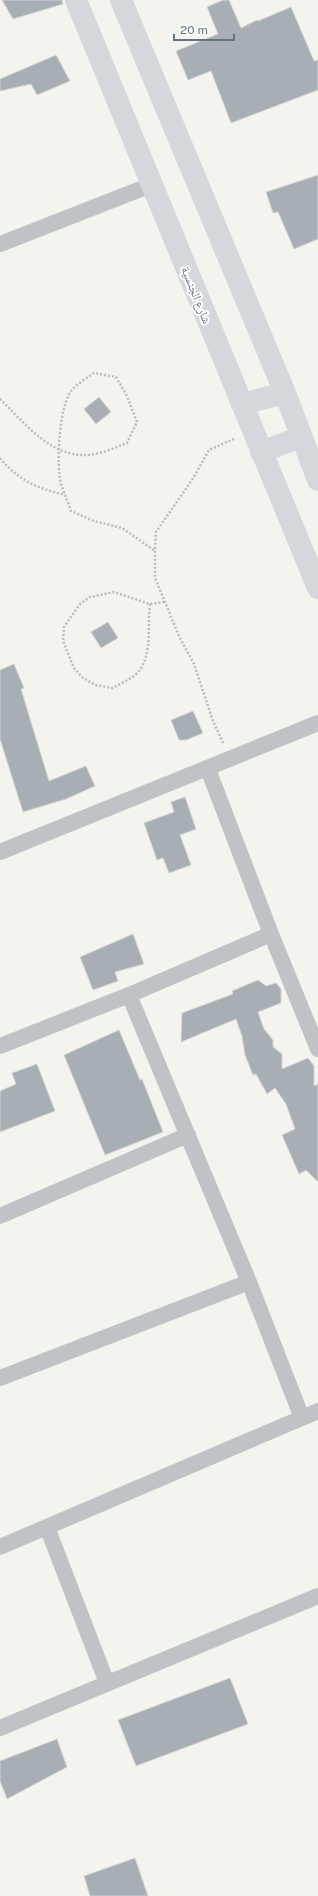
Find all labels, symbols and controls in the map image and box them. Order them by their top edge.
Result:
scale bar [174,16,234,42]
text: 20 m [180,23,208,37]
street label: شارع الجنسية [177,264,214,326]

